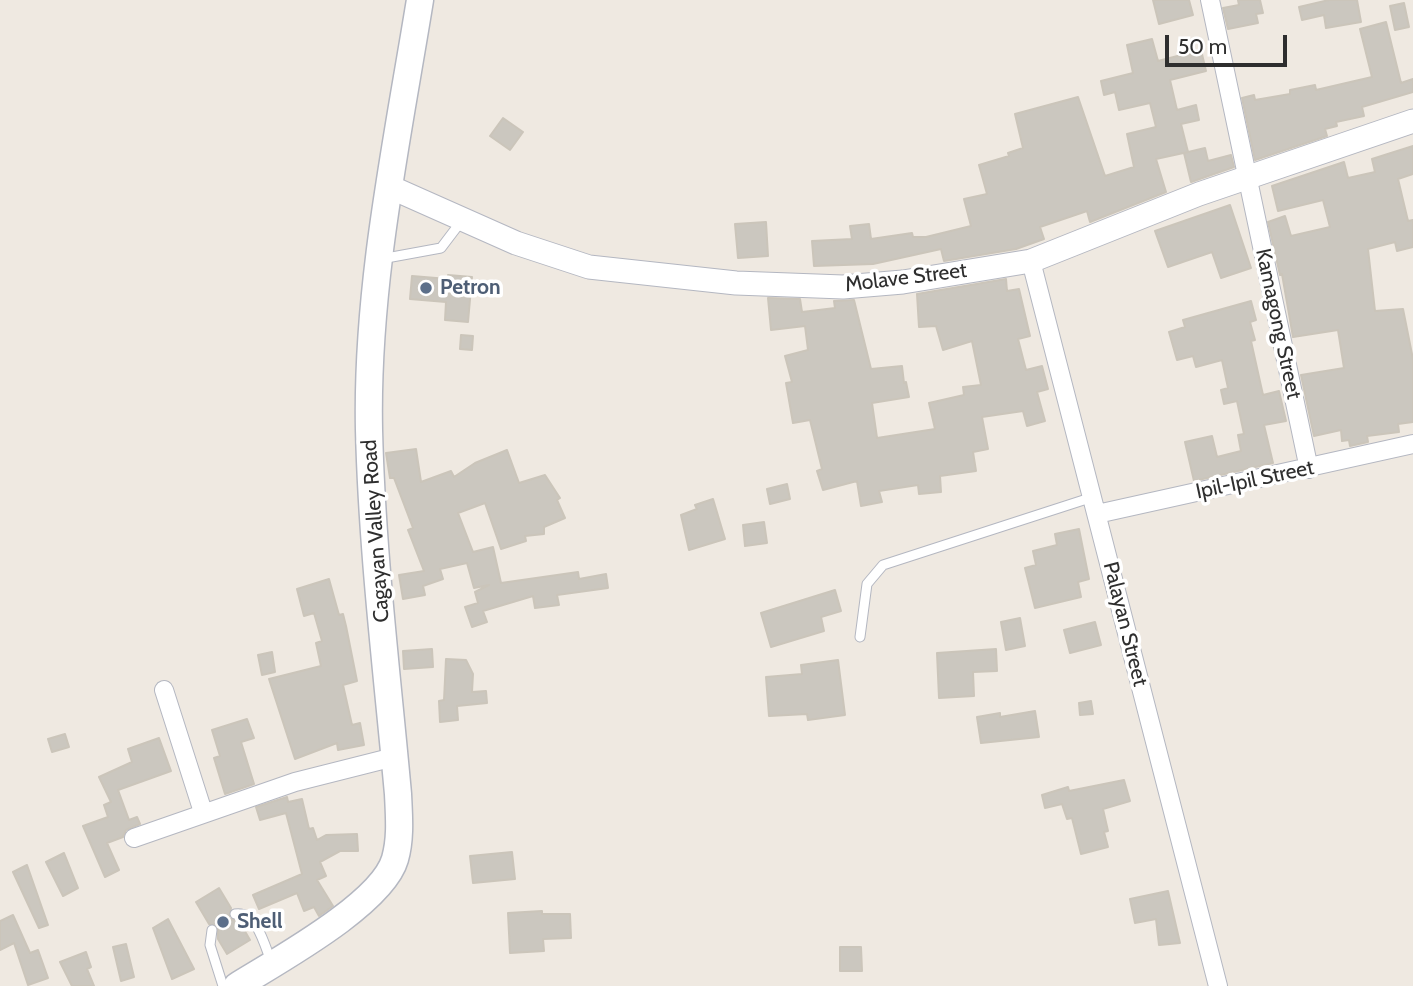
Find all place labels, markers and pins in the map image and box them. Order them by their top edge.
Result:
place label: Petron [440,275,501,301]
marker: Petron [418,280,434,296]
place label: Shell [237,909,282,935]
marker: Shell [215,914,231,930]

